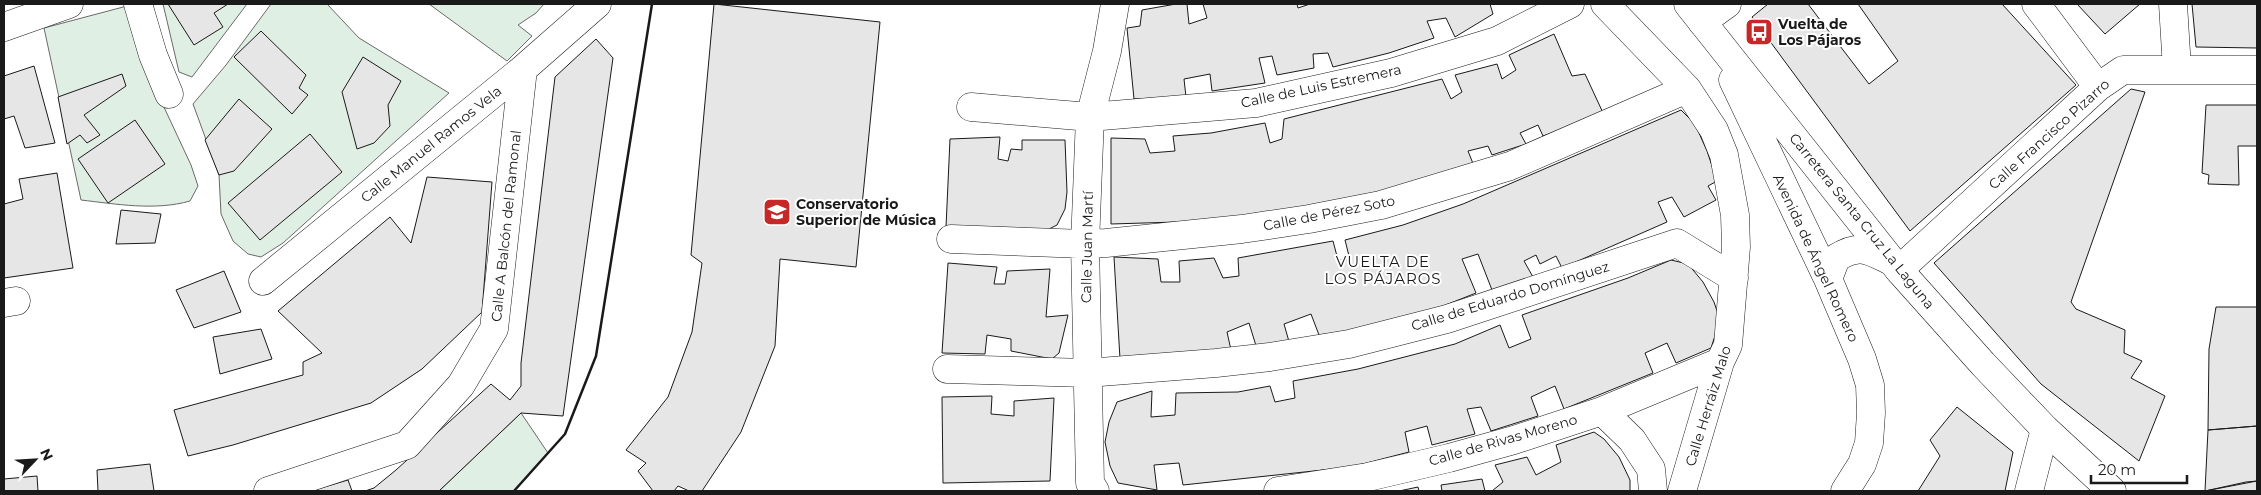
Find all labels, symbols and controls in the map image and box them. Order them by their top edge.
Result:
place label: Vuelta de Los Pájaros [1777,15,1862,49]
bus stop icon: Vuelta de Los Pájaros [1744,17,1774,47]
street label: Calle de Luis Estremera [1239,60,1403,112]
street label: Calle Francisco Pizarro [1985,75,2113,193]
street label: Calle Manuel Ramos Vela [357,82,505,206]
street label: Calle A Balcón del Ramonal [487,129,525,323]
street label: Carretera Santa Cruz La Laguna [1785,129,1939,313]
street label: Avenida de Ángel Romero [1769,171,1863,345]
street label: Calle Juan Martí [1077,189,1097,303]
street label: Calle de Pérez Soto [1262,191,1397,235]
place label: Conservatorio Superior de Música [796,195,936,229]
school or university icon: Conservatorio Superior de Música [762,197,792,227]
district label: VUELTA DE LOS PÁJAROS [1324,252,1442,288]
street label: Calle de Eduardo Domínguez [1409,257,1611,335]
street label: Calle Herráiz Malo [1681,343,1735,468]
street label: Calle de Rivas Moreno [1427,410,1580,470]
north arrow [10,435,60,485]
text: N [36,446,57,463]
scale bar [2091,452,2187,484]
text: 20 m [2098,460,2136,479]

